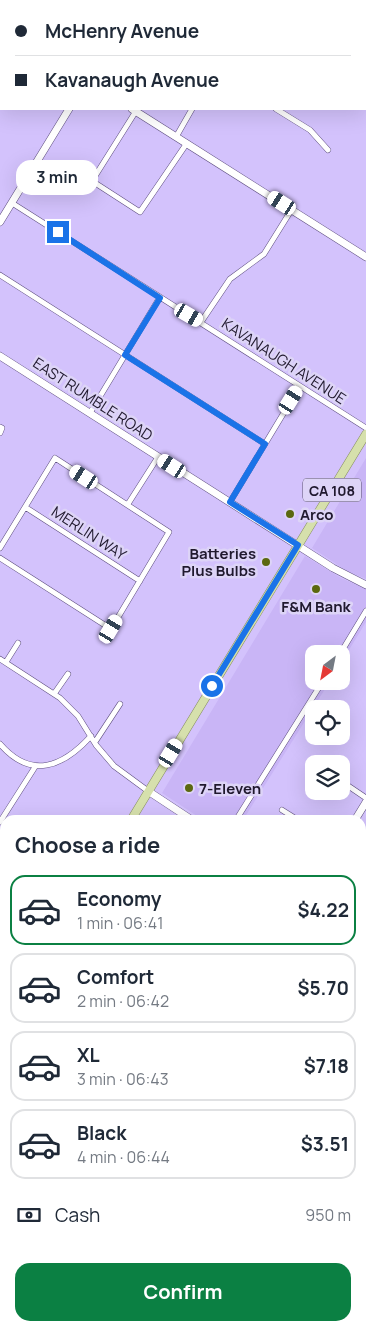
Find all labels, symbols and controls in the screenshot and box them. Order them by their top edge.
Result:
text: McHenry Avenue [45,18,199,44]
text: Kavanaugh Avenue [45,67,219,93]
callout: 3 min [17,160,99,194]
text: 3 min [36,166,78,188]
car [265,189,298,217]
route end [47,221,69,243]
car [172,301,205,329]
street label: KAVANAUGH AVENUE [218,313,350,409]
street label: EAST RUMBLE ROAD [29,352,157,446]
car [276,383,305,417]
car [155,452,188,480]
car [67,463,100,491]
road number: CA 108 [303,478,361,502]
street label: MERLIN WAY [48,501,131,565]
place label: Arco [300,504,334,525]
marker: Arco [284,508,296,520]
place label: Batteries Plus Bulbs [181,543,256,581]
marker: Batteries Plus Bulbs [260,556,272,568]
marker: F&M Bank [310,583,322,595]
place label: F&M Bank [281,596,352,617]
car [96,612,125,646]
north arrow [305,645,350,690]
map controls [305,645,350,800]
route start [201,675,223,697]
button: locate [305,700,350,745]
car [156,736,185,770]
button: layers [305,755,350,800]
place label: 7-Eleven [199,778,261,799]
marker: 7-Eleven [183,782,195,794]
text: Choose a ride [15,830,160,860]
text: Economy [77,886,161,912]
icon: car [17,888,62,933]
text: $4.22 [297,897,349,923]
text: 1 min · 06:41 [77,912,163,934]
text: Comfort [77,964,154,990]
icon: car [17,966,62,1011]
text: $5.70 [298,975,349,1001]
text: 2 min · 06:42 [77,990,169,1012]
text: XL [77,1042,100,1068]
icon: car [17,1044,62,1089]
text: $7.18 [304,1053,349,1079]
text: 3 min · 06:43 [77,1068,169,1090]
text: Black [77,1120,126,1146]
icon: car [17,1122,62,1167]
text: $3.51 [301,1131,349,1157]
text: 4 min · 06:44 [77,1146,170,1168]
icon: cash [15,1201,43,1229]
text: Cash [55,1202,100,1228]
text: 950 m [305,1204,351,1226]
button: Confirm [15,1263,351,1321]

